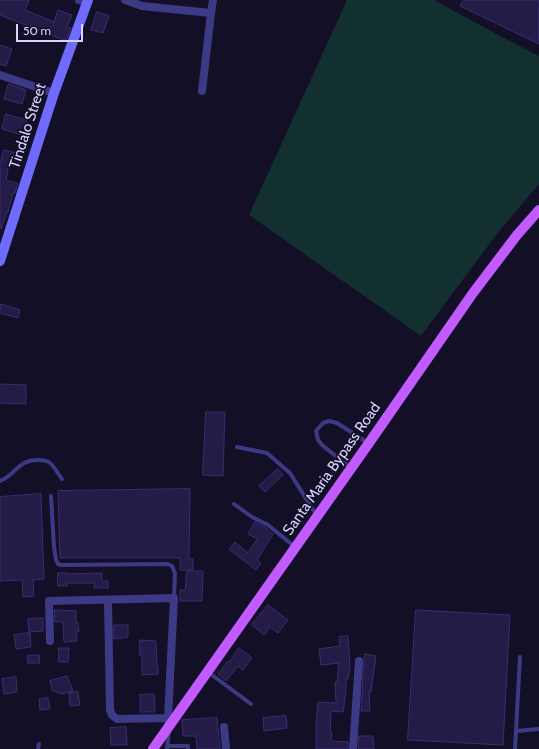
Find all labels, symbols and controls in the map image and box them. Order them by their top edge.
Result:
scale bar [18,16,85,42]
text: 50 m [23,23,51,38]
street label: Tindalo Street [6,81,50,171]
street label: Santa Maria Bypass Road [279,399,385,539]

